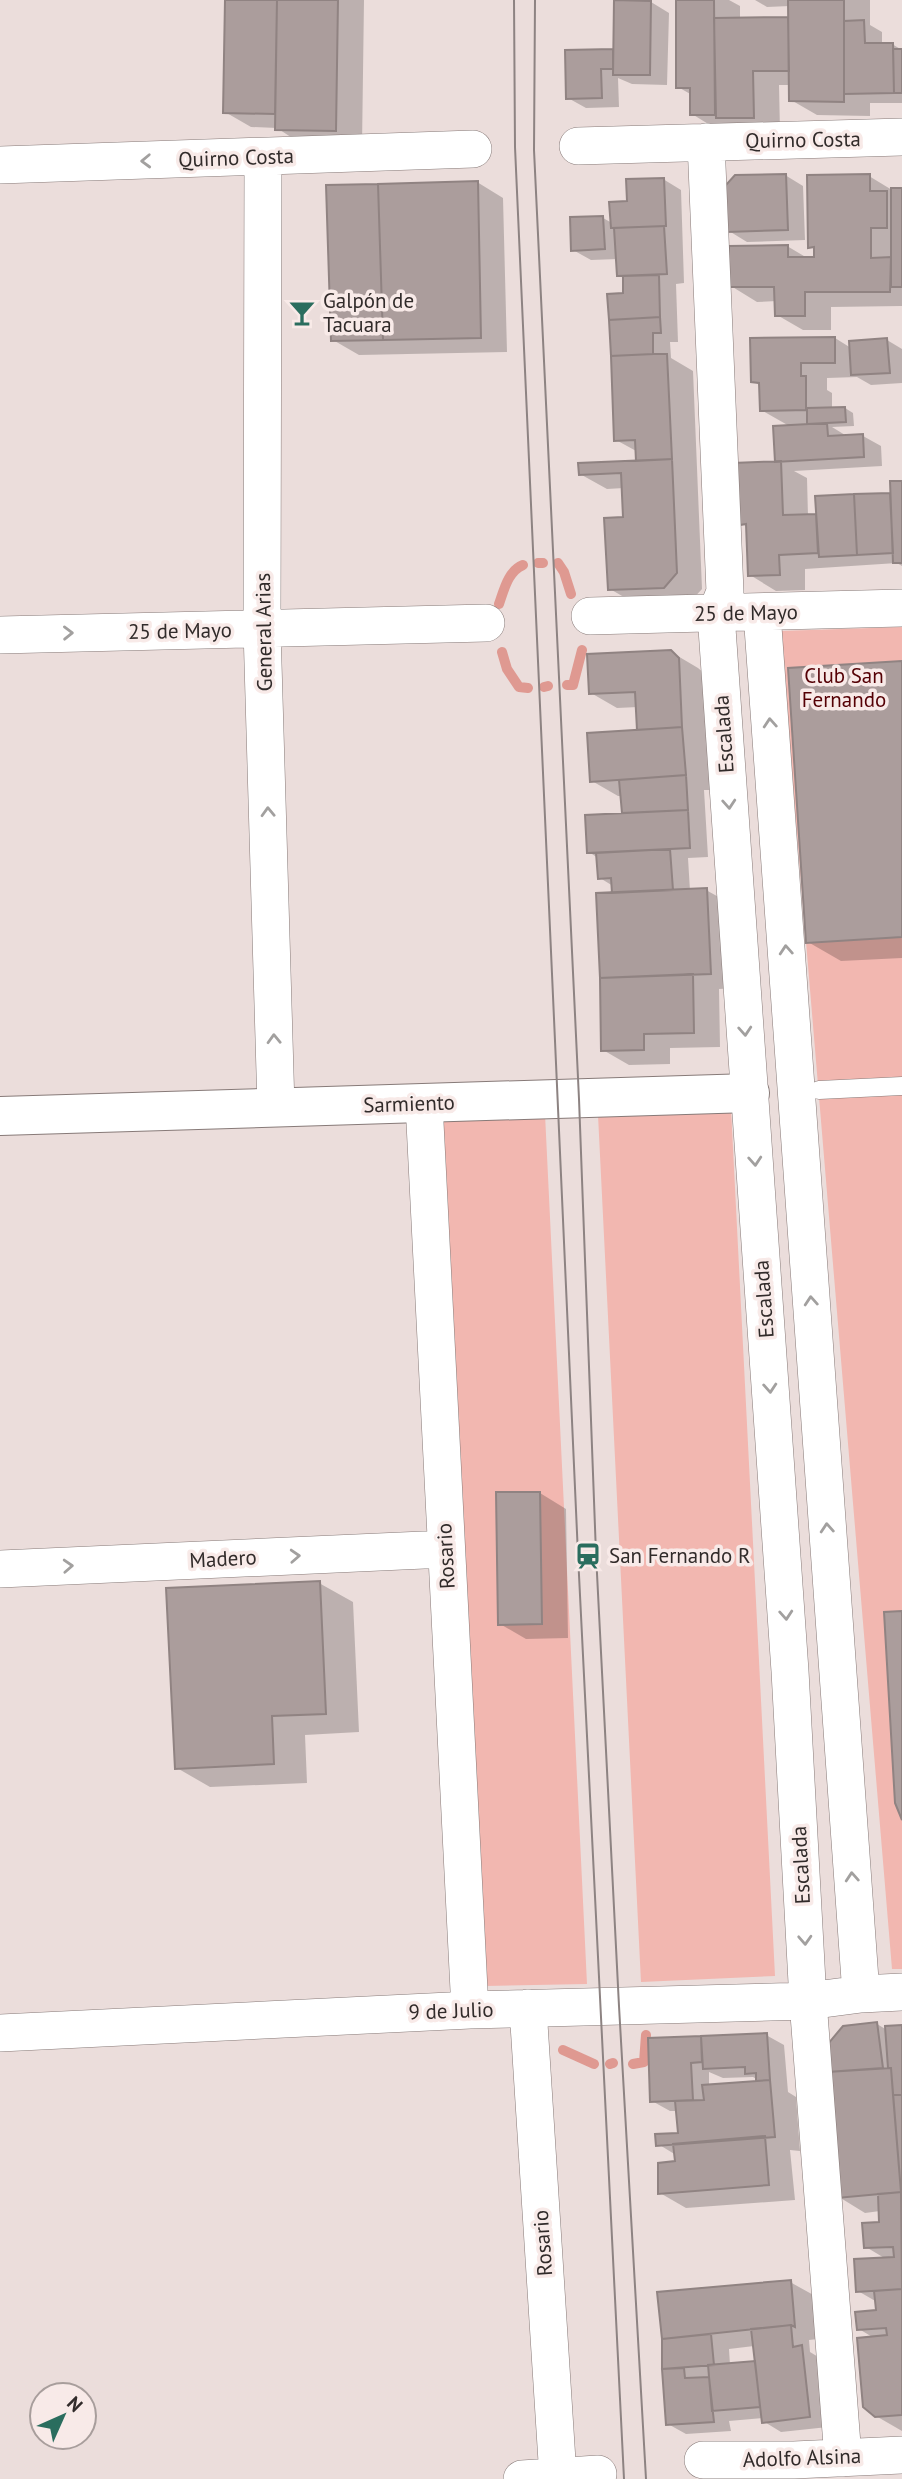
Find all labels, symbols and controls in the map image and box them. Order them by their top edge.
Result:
street label: Quirno Costa [745,125,861,154]
street label: Quirno Costa [178,142,294,173]
one-way arrow [140,153,151,168]
place label: Galpón de Tacuara [323,287,414,338]
bar icon: Galpón de Tacuara [287,298,317,328]
street label: General Arias [249,572,278,692]
street label: 25 de Mayo [694,598,798,627]
street label: 25 de Mayo [128,616,232,645]
one-way arrow [63,626,74,641]
park label: Club San Fernando [802,662,886,713]
street label: Escalada [707,694,740,774]
one-way arrow [763,717,778,728]
one-way arrow [721,799,736,810]
one-way arrow [260,806,275,817]
one-way arrow [779,944,794,955]
one-way arrow [738,1026,753,1037]
one-way arrow [267,1034,282,1045]
street label: Sarmiento [363,1088,455,1119]
one-way arrow [747,1156,762,1167]
street label: Escalada [747,1259,780,1339]
one-way arrow [804,1295,819,1306]
one-way arrow [763,1383,778,1394]
street label: Rosario [430,1522,461,1590]
one-way arrow [820,1522,835,1533]
station icon: San Fernando R [573,1541,603,1571]
place label: San Fernando R [609,1542,750,1569]
street label: Madero [189,1543,257,1574]
one-way arrow [290,1549,301,1564]
one-way arrow [63,1559,74,1574]
one-way arrow [779,1610,794,1621]
street label: Escalada [785,1825,816,1905]
one-way arrow [845,1871,860,1882]
one-way arrow [797,1935,812,1946]
street label: 9 de Julio [408,1996,494,2025]
street label: Rosario [527,2209,558,2277]
north arrow [28,2381,98,2451]
text: N [62,2391,88,2417]
street label: Adolfo Alsina [742,2442,862,2473]

